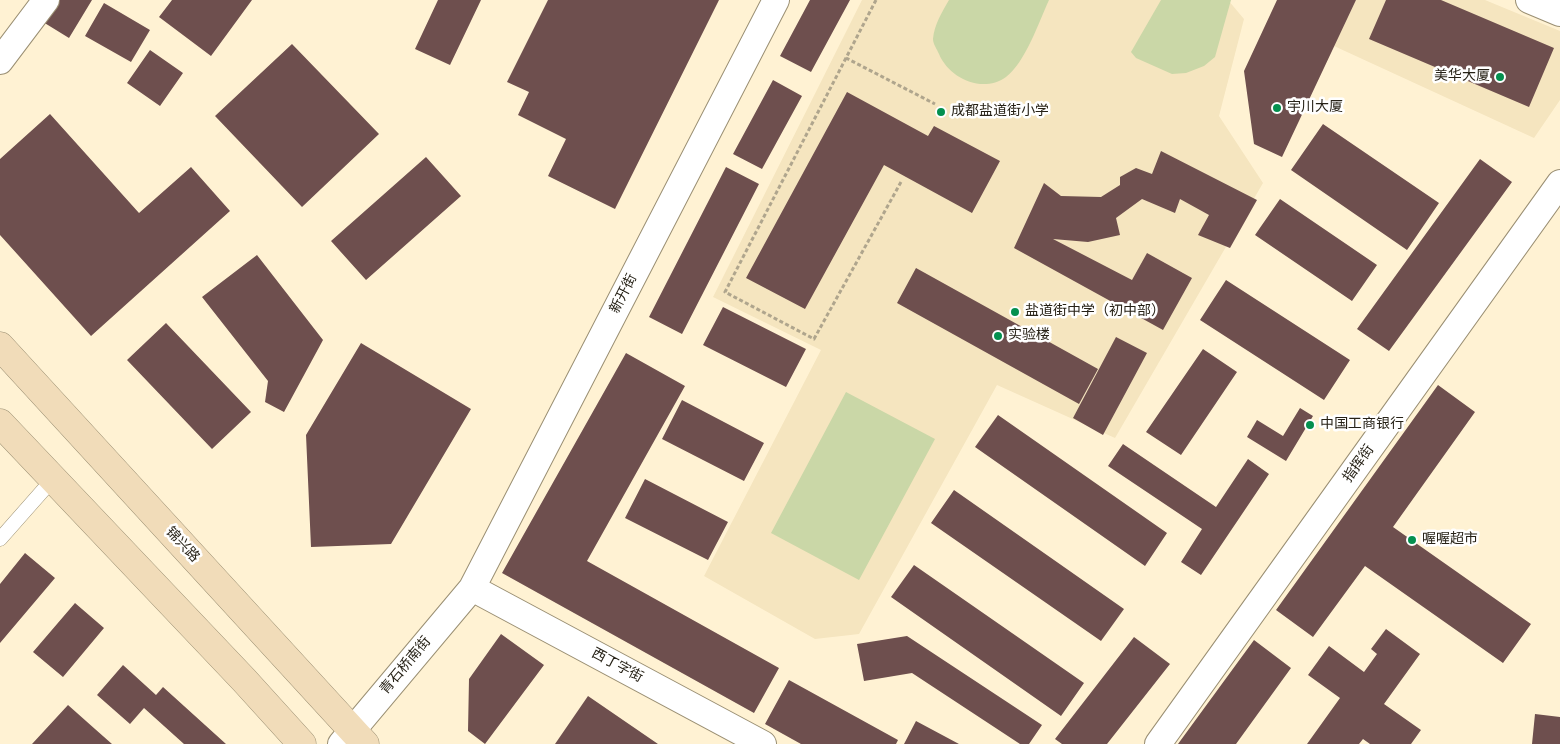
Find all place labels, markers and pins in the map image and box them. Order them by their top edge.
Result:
place label: 美华大厦 [1434,69,1490,85]
marker: 美华大厦 [1494,71,1506,83]
place label: 宇川大厦 [1287,100,1343,116]
marker: 宇川大厦 [1271,102,1283,114]
place label: 成都盐道街小学 [951,104,1049,120]
marker: 成都盐道街小学 [935,106,947,118]
place label: 盐道街中学（初中部） [1025,304,1165,320]
marker: 盐道街中学（初中部） [1009,306,1021,318]
place label: 实验楼 [1008,328,1050,344]
marker: 实验楼 [992,330,1004,342]
place label: 中国工商银行 [1320,417,1404,433]
marker: 中国工商银行 [1304,419,1316,431]
place label: 喔喔超市 [1422,532,1478,548]
marker: 喔喔超市 [1406,534,1418,546]

